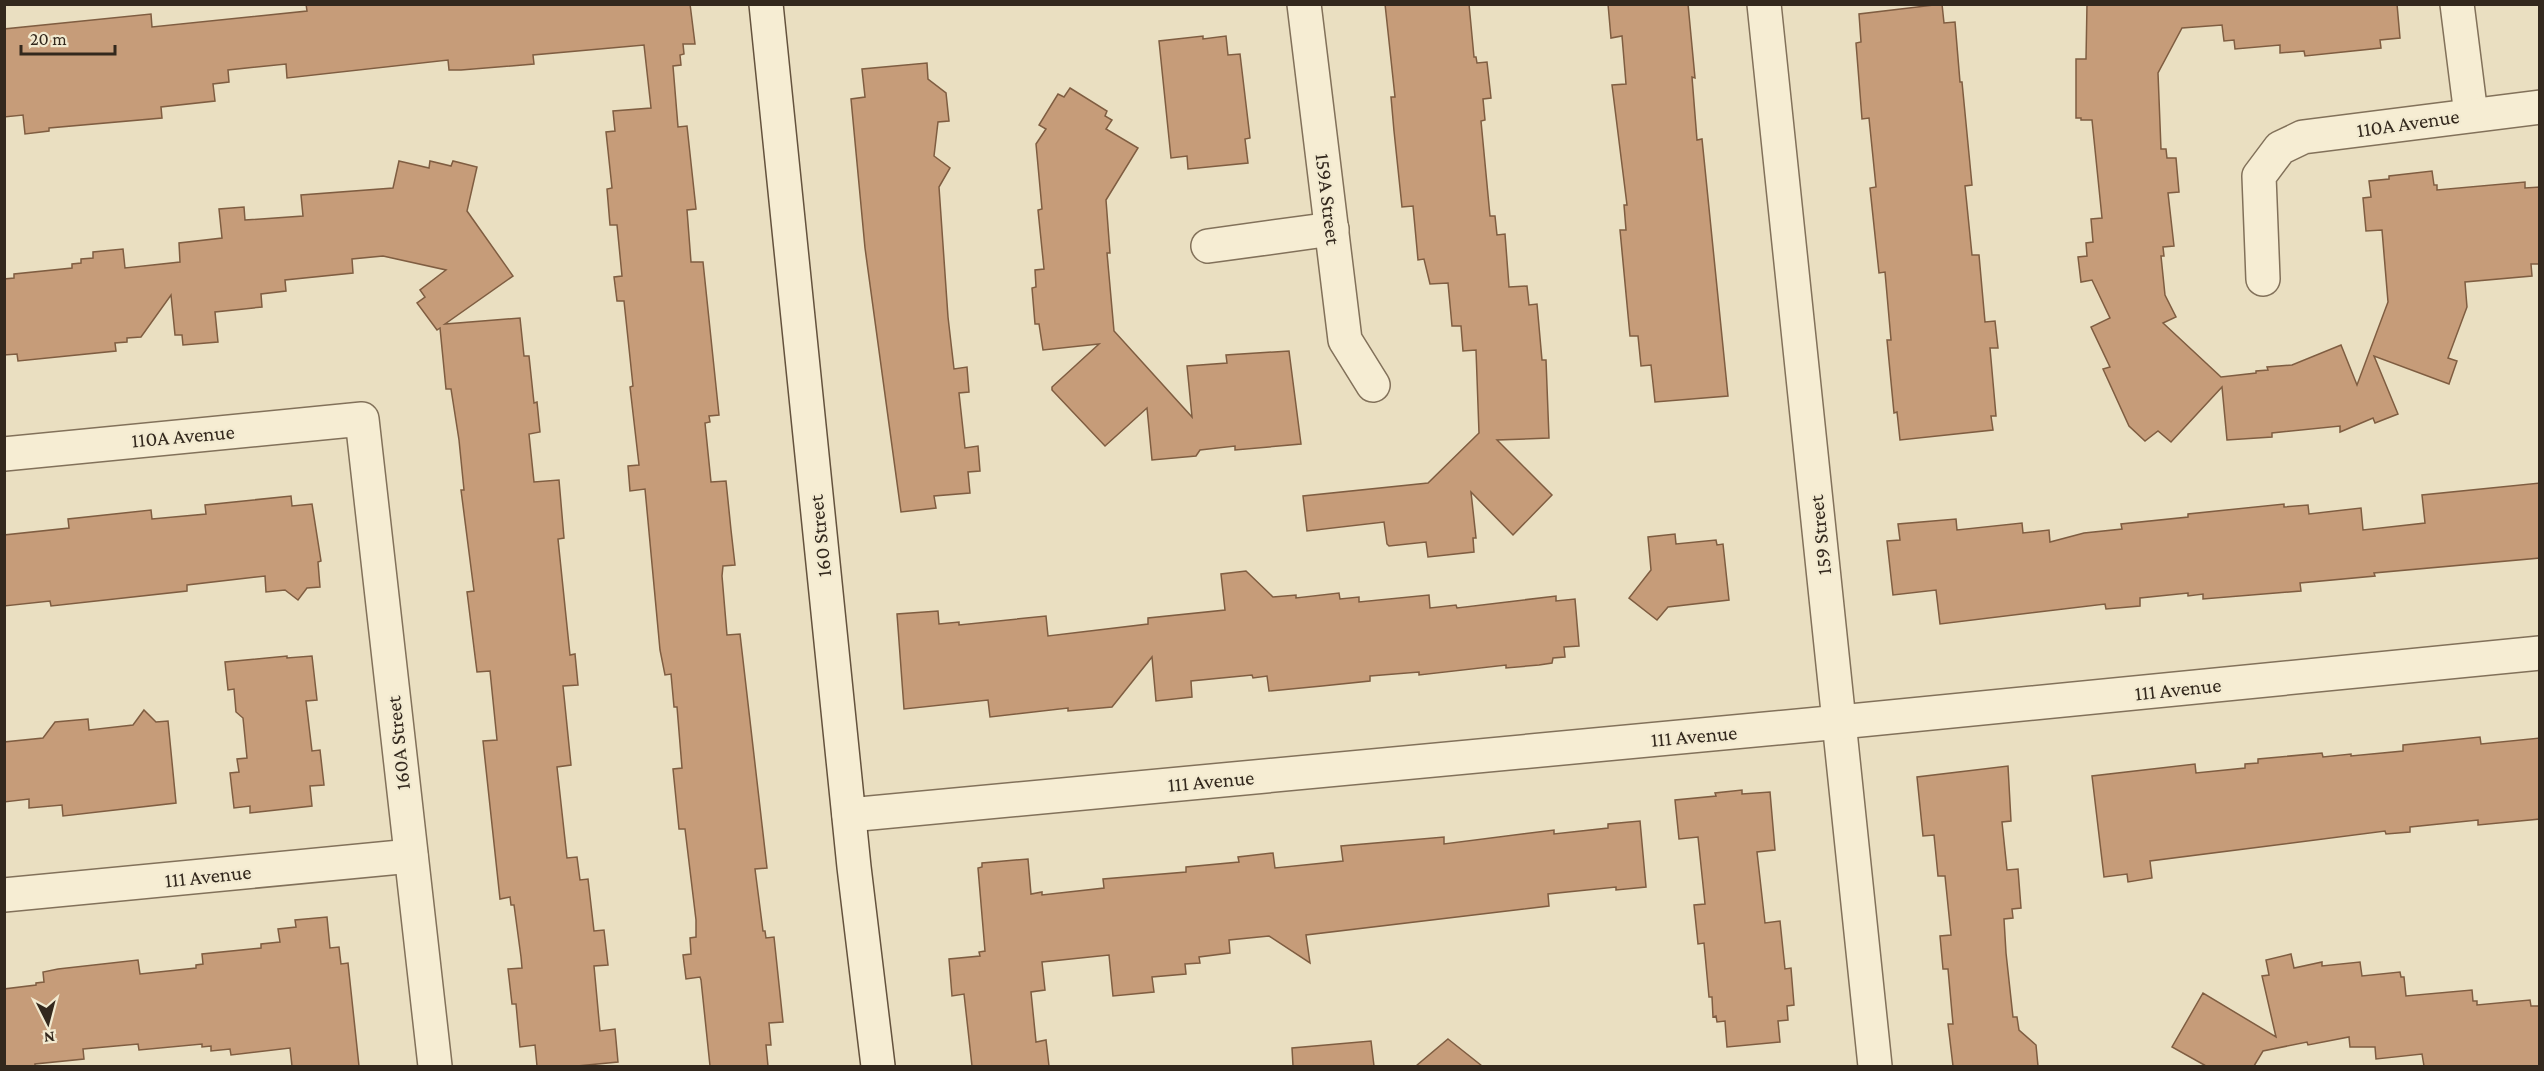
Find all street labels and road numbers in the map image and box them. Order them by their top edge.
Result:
street label: 110A Avenue [2355,104,2461,142]
street label: 159A Street [1310,152,1346,247]
street label: 110A Avenue [130,420,236,452]
street label: 160 Street [804,493,836,578]
street label: 159 Street [1804,493,1836,576]
street label: 111 Avenue [2134,673,2222,705]
street label: 160A Street [381,694,415,791]
street label: 111 Avenue [1650,720,1738,752]
street label: 111 Avenue [1167,765,1255,797]
street label: 111 Avenue [164,860,252,892]

